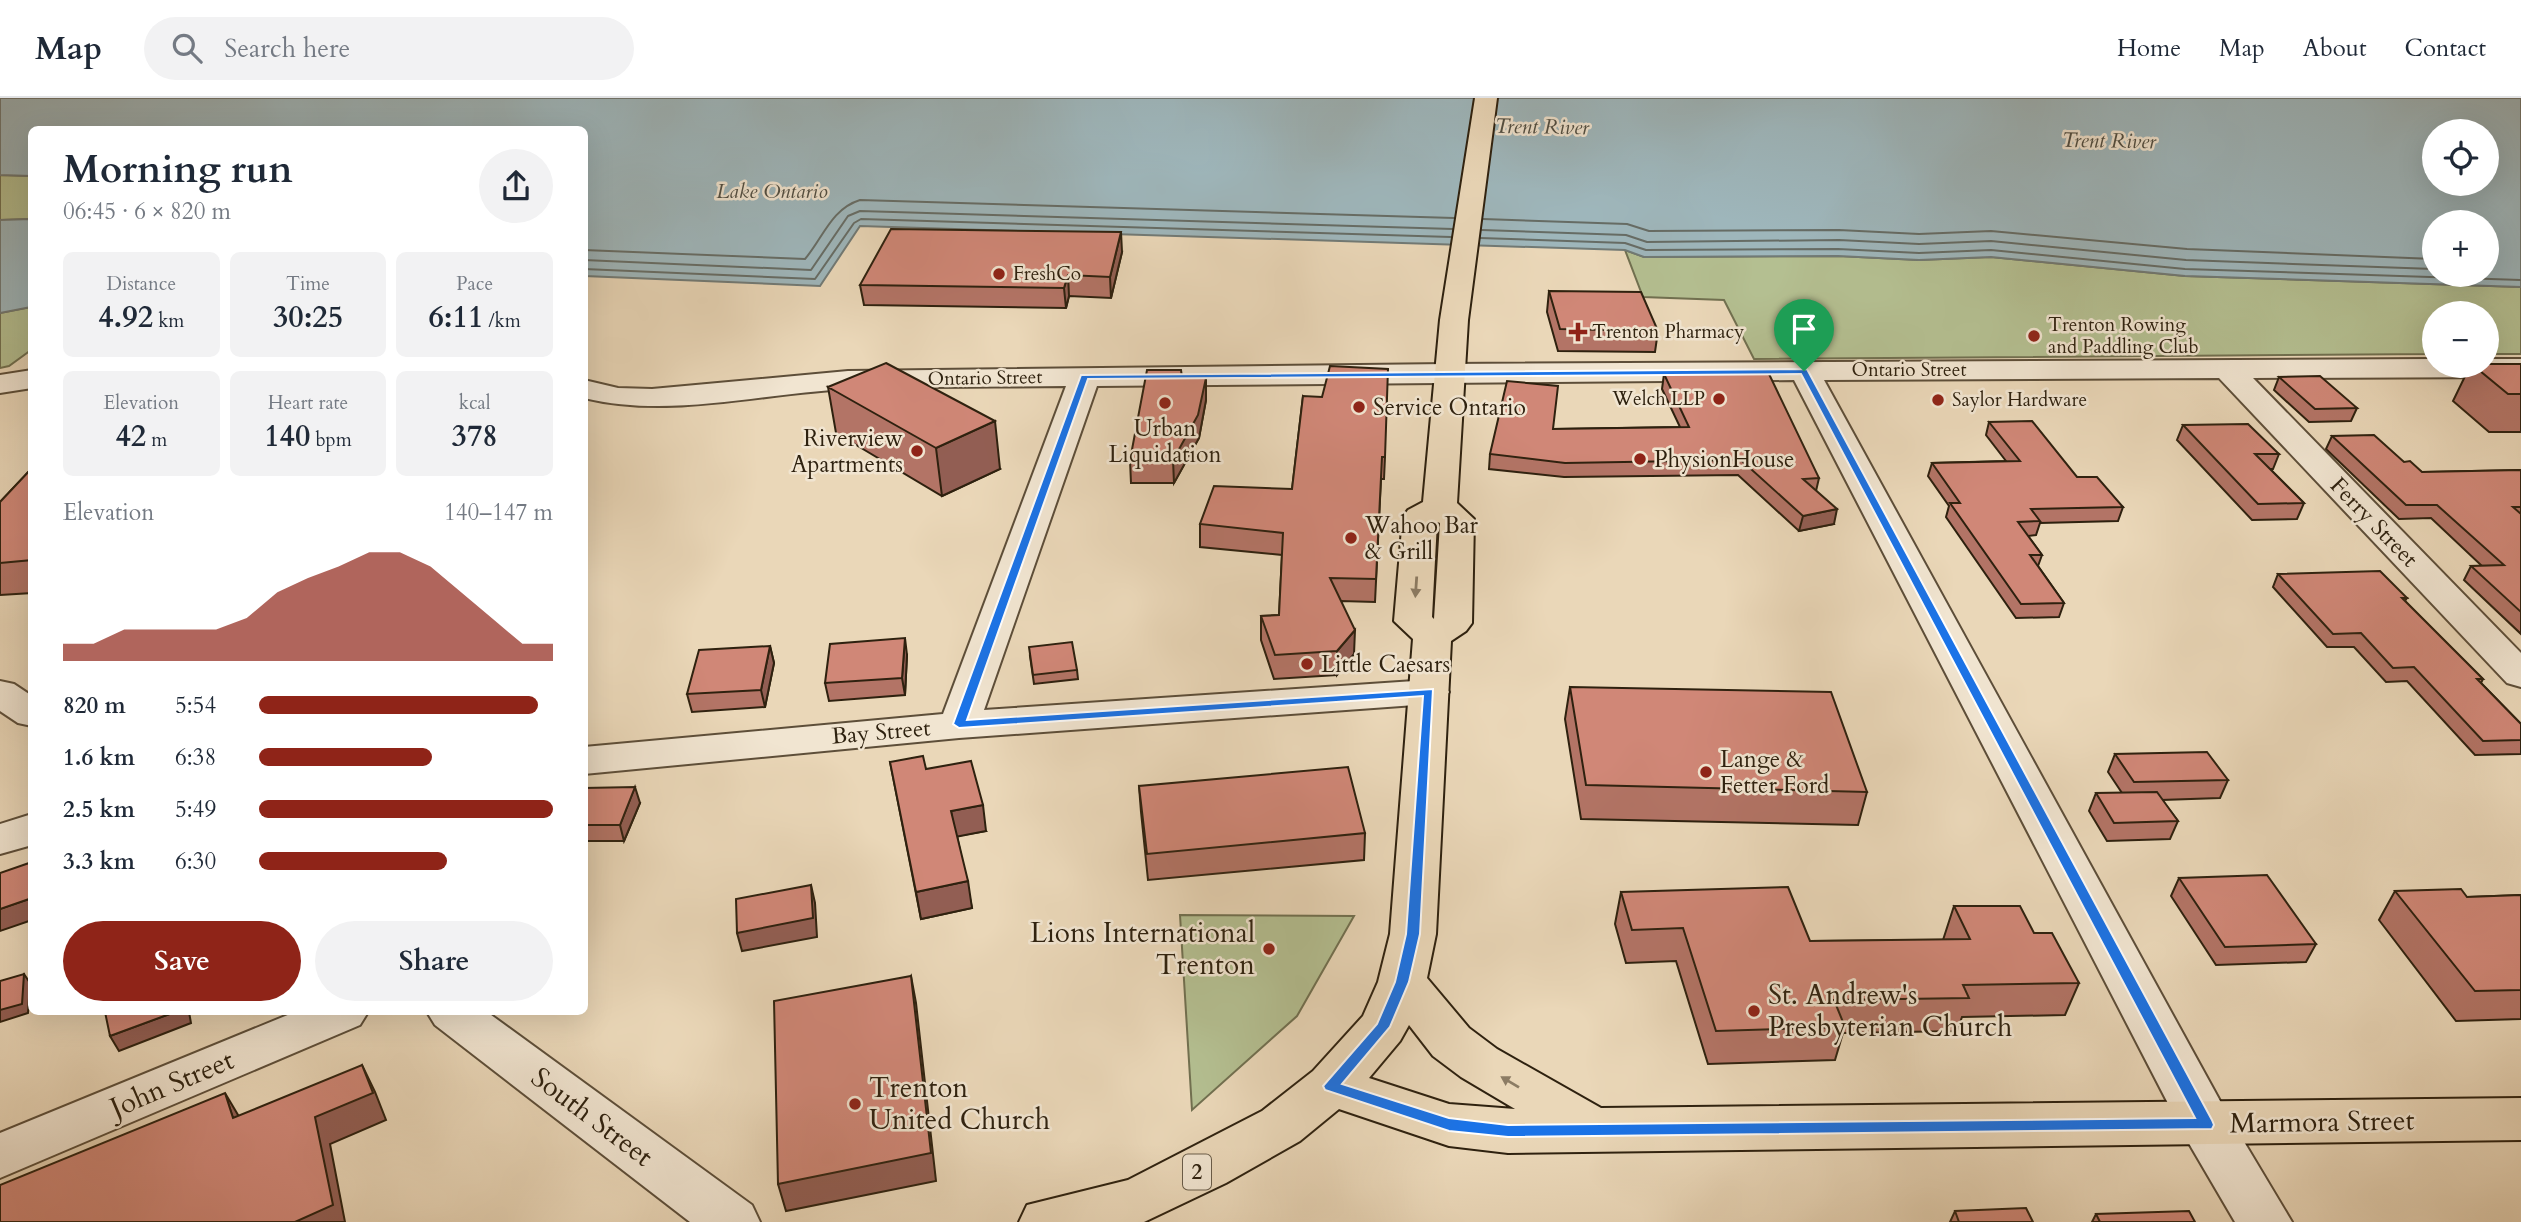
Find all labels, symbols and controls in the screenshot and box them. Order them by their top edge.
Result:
search box [144,17,634,80]
text: Map [35,26,102,71]
icon: search [168,29,206,67]
text: Search here [224,31,350,66]
text: Home [2117,32,2181,65]
text: Map [2219,32,2265,65]
text: About [2303,32,2367,65]
text: Contact [2405,32,2486,65]
water label: Trent River [1495,112,1590,142]
map controls [2422,119,2499,378]
button: locate [2422,119,2499,196]
water label: Trent River [2062,126,2157,156]
text: Morning run [63,144,293,196]
button: share [479,149,553,223]
water label: Lake Ontario [716,177,828,206]
text: 06:45 · 6 × 820 m [63,196,231,227]
button: + [2422,210,2499,287]
place label: FreshCo [1013,261,1081,287]
marker: FreshCo [991,266,1007,282]
text: Distance [107,271,176,297]
text: Time [286,271,330,297]
text: Pace [456,271,493,297]
text: 4.92 [98,297,153,338]
text: 30:25 [273,297,343,338]
text: 6:11 [429,297,483,338]
pin [1774,299,1834,371]
button: − [2422,301,2499,378]
text: km [153,308,184,334]
text: /km [483,308,521,334]
icon: arrive [1785,310,1823,348]
place label: Trenton Rowing and Paddling Club [2048,312,2199,360]
place label: Trenton Pharmacy [1592,319,1744,345]
marker: Trenton Pharmacy [1570,324,1586,340]
marker: Trenton Rowing and Paddling Club [2026,328,2042,344]
street label: Ontario Street [1852,357,1966,383]
street label: Ontario Street [927,364,1043,392]
place label: Welch LLP [1611,386,1705,412]
place label: Saylor Hardware [1952,387,2087,413]
text: Elevation [104,390,179,416]
text: Heart rate [268,390,348,416]
text: kcal [459,390,491,416]
marker: Welch LLP [1711,391,1727,407]
place label: Service Ontario [1373,392,1526,423]
marker: Saylor Hardware [1930,392,1946,408]
marker: Urban Liquidation [1157,395,1173,411]
marker: Service Ontario [1351,399,1367,415]
place label: Urban Liquidation [1108,413,1222,470]
text: 42 [115,416,146,457]
text: 140 [264,416,310,457]
text: 378 [452,416,498,457]
place label: Riverview Apartments [791,423,904,480]
text: m [146,427,167,453]
text: bpm [310,427,352,453]
marker: Riverview Apartments [909,443,925,459]
place label: PhysionHouse [1654,444,1794,475]
marker: PhysionHouse [1632,451,1648,467]
street label: Ferry Street [2323,470,2425,574]
text: Elevation [63,497,154,528]
text: 140–147 m [444,497,553,528]
place label: Wahoo Bar & Grill [1364,510,1479,567]
marker: Wahoo Bar & Grill [1343,530,1359,546]
one-way arrow [1410,576,1421,598]
place label: Little Caesars [1321,649,1450,680]
marker: Little Caesars [1299,656,1315,672]
text: 820 m [63,690,126,721]
text: 5:54 [175,690,216,721]
street label: Bay Street [830,712,932,752]
text: 1.6 km [63,742,135,773]
text: 6:38 [175,742,216,773]
place label: Lange & Fetter Ford [1720,744,1830,801]
marker: Lange & Fetter Ford [1698,764,1714,780]
text: 2.5 km [63,794,135,825]
text: 5:49 [175,794,216,825]
text: 3.3 km [63,846,135,877]
text: 6:30 [175,846,216,877]
place label: Lions International Trenton [1030,914,1255,984]
button: Save [63,921,301,1001]
button: Share [315,921,553,1001]
marker: Lions International Trenton [1261,941,1277,957]
place label: St. Andrew's Presbyterian Church [1768,976,2012,1046]
marker: St. Andrew's Presbyterian Church [1746,1003,1762,1019]
street label: John Street [101,1041,240,1129]
street label: South Street [523,1059,661,1175]
place label: Trenton United Church [869,1069,1050,1139]
one-way arrow [1501,1076,1520,1089]
marker: Trenton United Church [847,1096,863,1112]
street label: Marmora Street [2229,1101,2415,1143]
road number: 2 [1183,1154,1211,1190]

